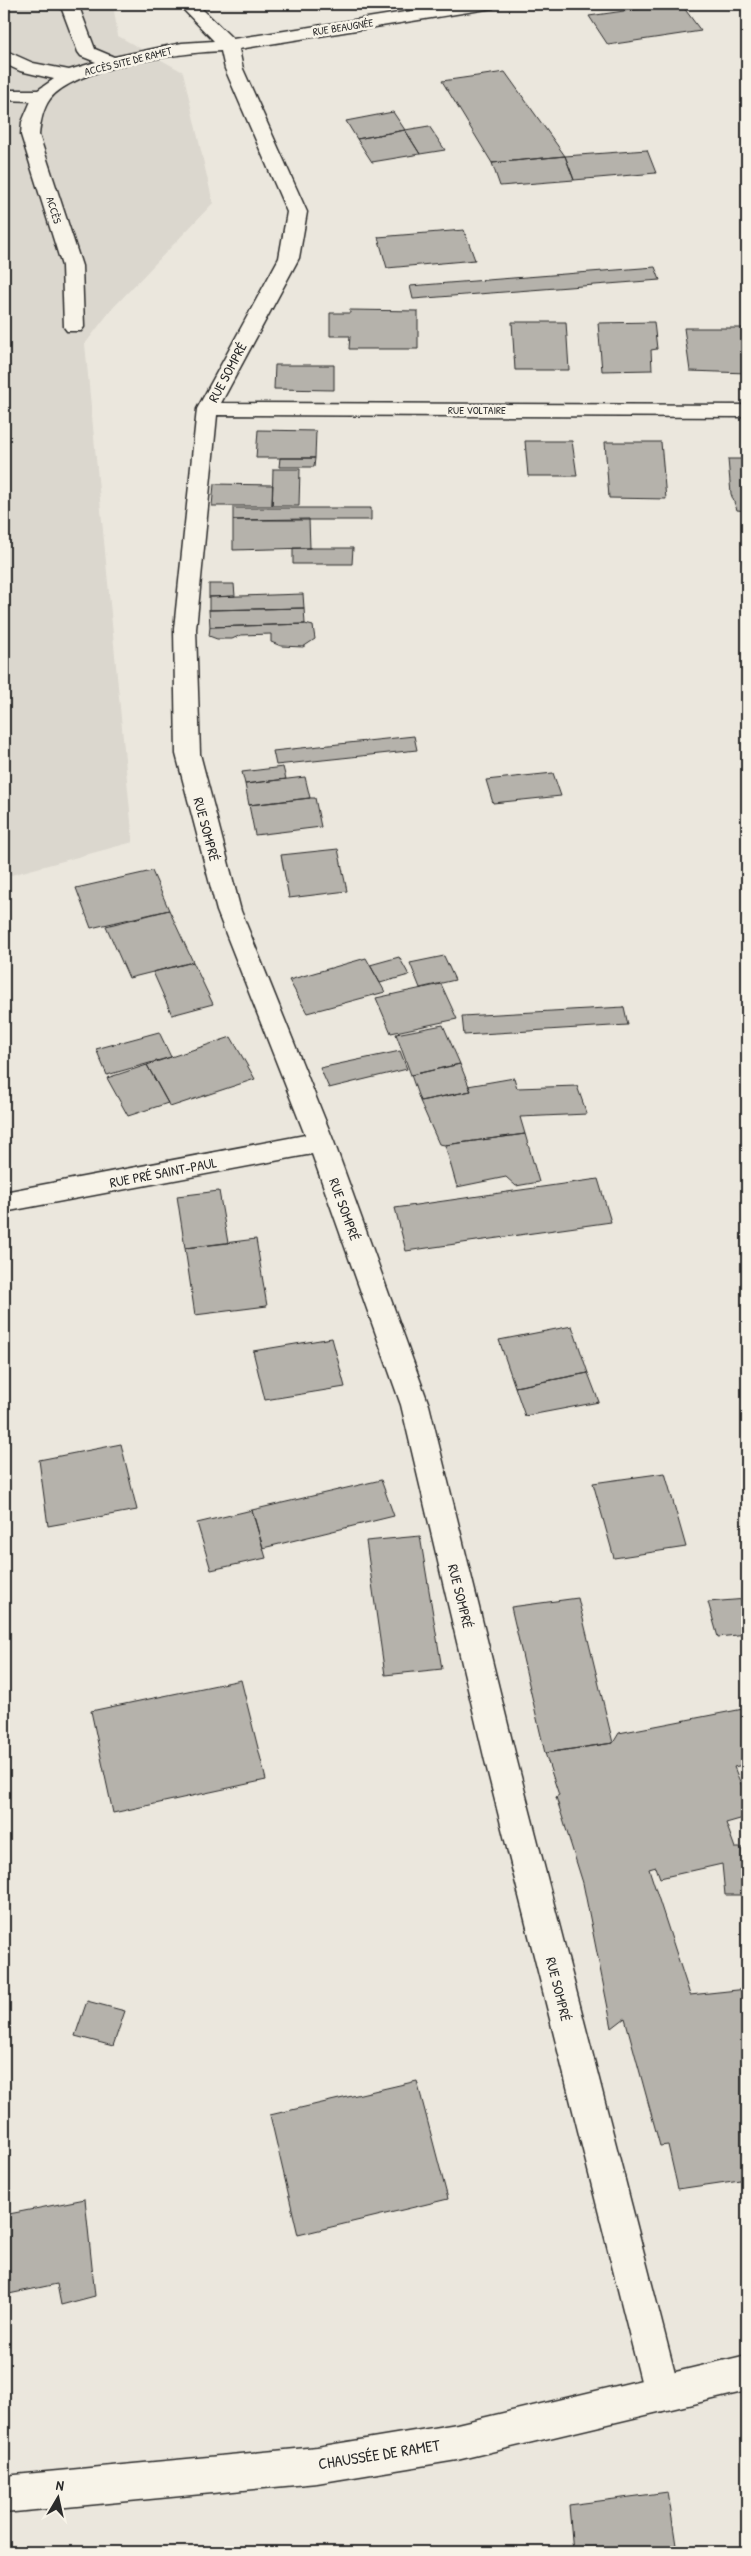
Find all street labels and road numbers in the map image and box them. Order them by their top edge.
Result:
street label: RUE BEAUGNÉE [312,15,374,39]
street label: ACCÈS SITE DE RAMET [83,43,174,79]
street label: ACCÈS [43,195,65,225]
street label: RUE SOMPRÉ [203,339,251,405]
street label: RUE VOLTAIRE [448,403,506,417]
street label: RUE SOMPRÉ [189,795,225,863]
street label: RUE PRÉ SAINT-PAUL [108,1152,218,1192]
street label: RUE SOMPRÉ [325,1175,365,1243]
street label: RUE SOMPRÉ [444,1562,478,1630]
street label: RUE SOMPRÉ [542,1955,576,2023]
street label: CHAUSSÉE DE RAMET [317,2433,442,2474]

